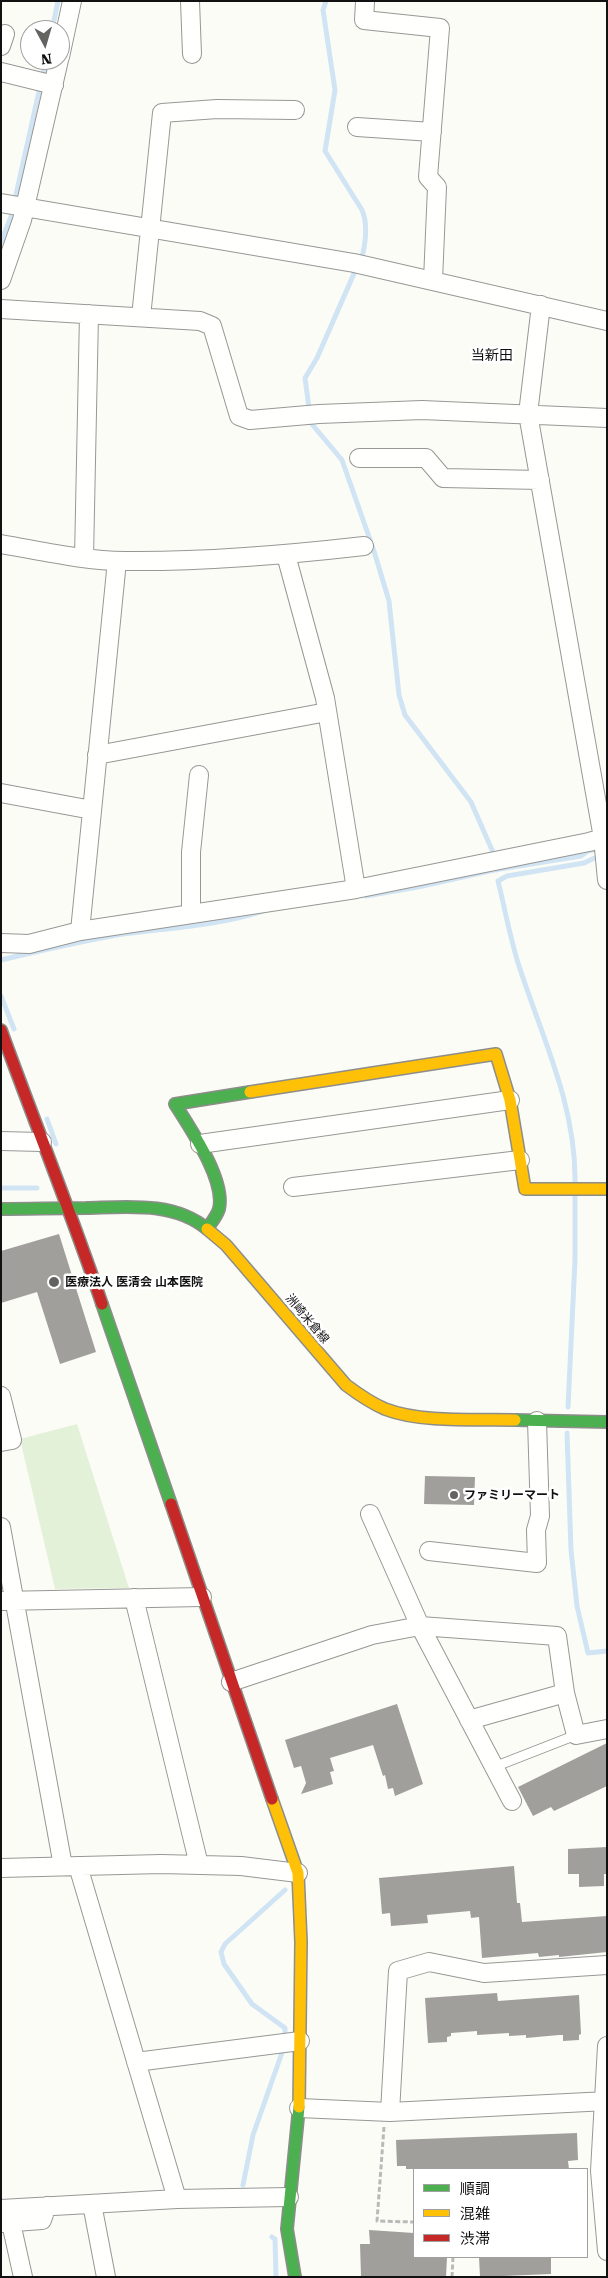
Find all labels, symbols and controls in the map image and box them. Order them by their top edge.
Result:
north arrow [20,20,70,70]
text: N [40,50,53,67]
district label: 当新田 [471,348,513,364]
marker: 医療法人 医清会 山本医院 [47,1275,61,1289]
place label: 医療法人 医清会 山本医院 [65,1275,203,1289]
street label: 洲崎米倉線 [282,1291,332,1347]
place label: ファミリーマート [464,1488,560,1502]
marker: ファミリーマート [448,1489,460,1501]
legend [413,2168,588,2258]
text: 順調 [460,2180,490,2198]
text: 混雑 [460,2205,490,2223]
text: 渋滞 [460,2230,490,2248]

